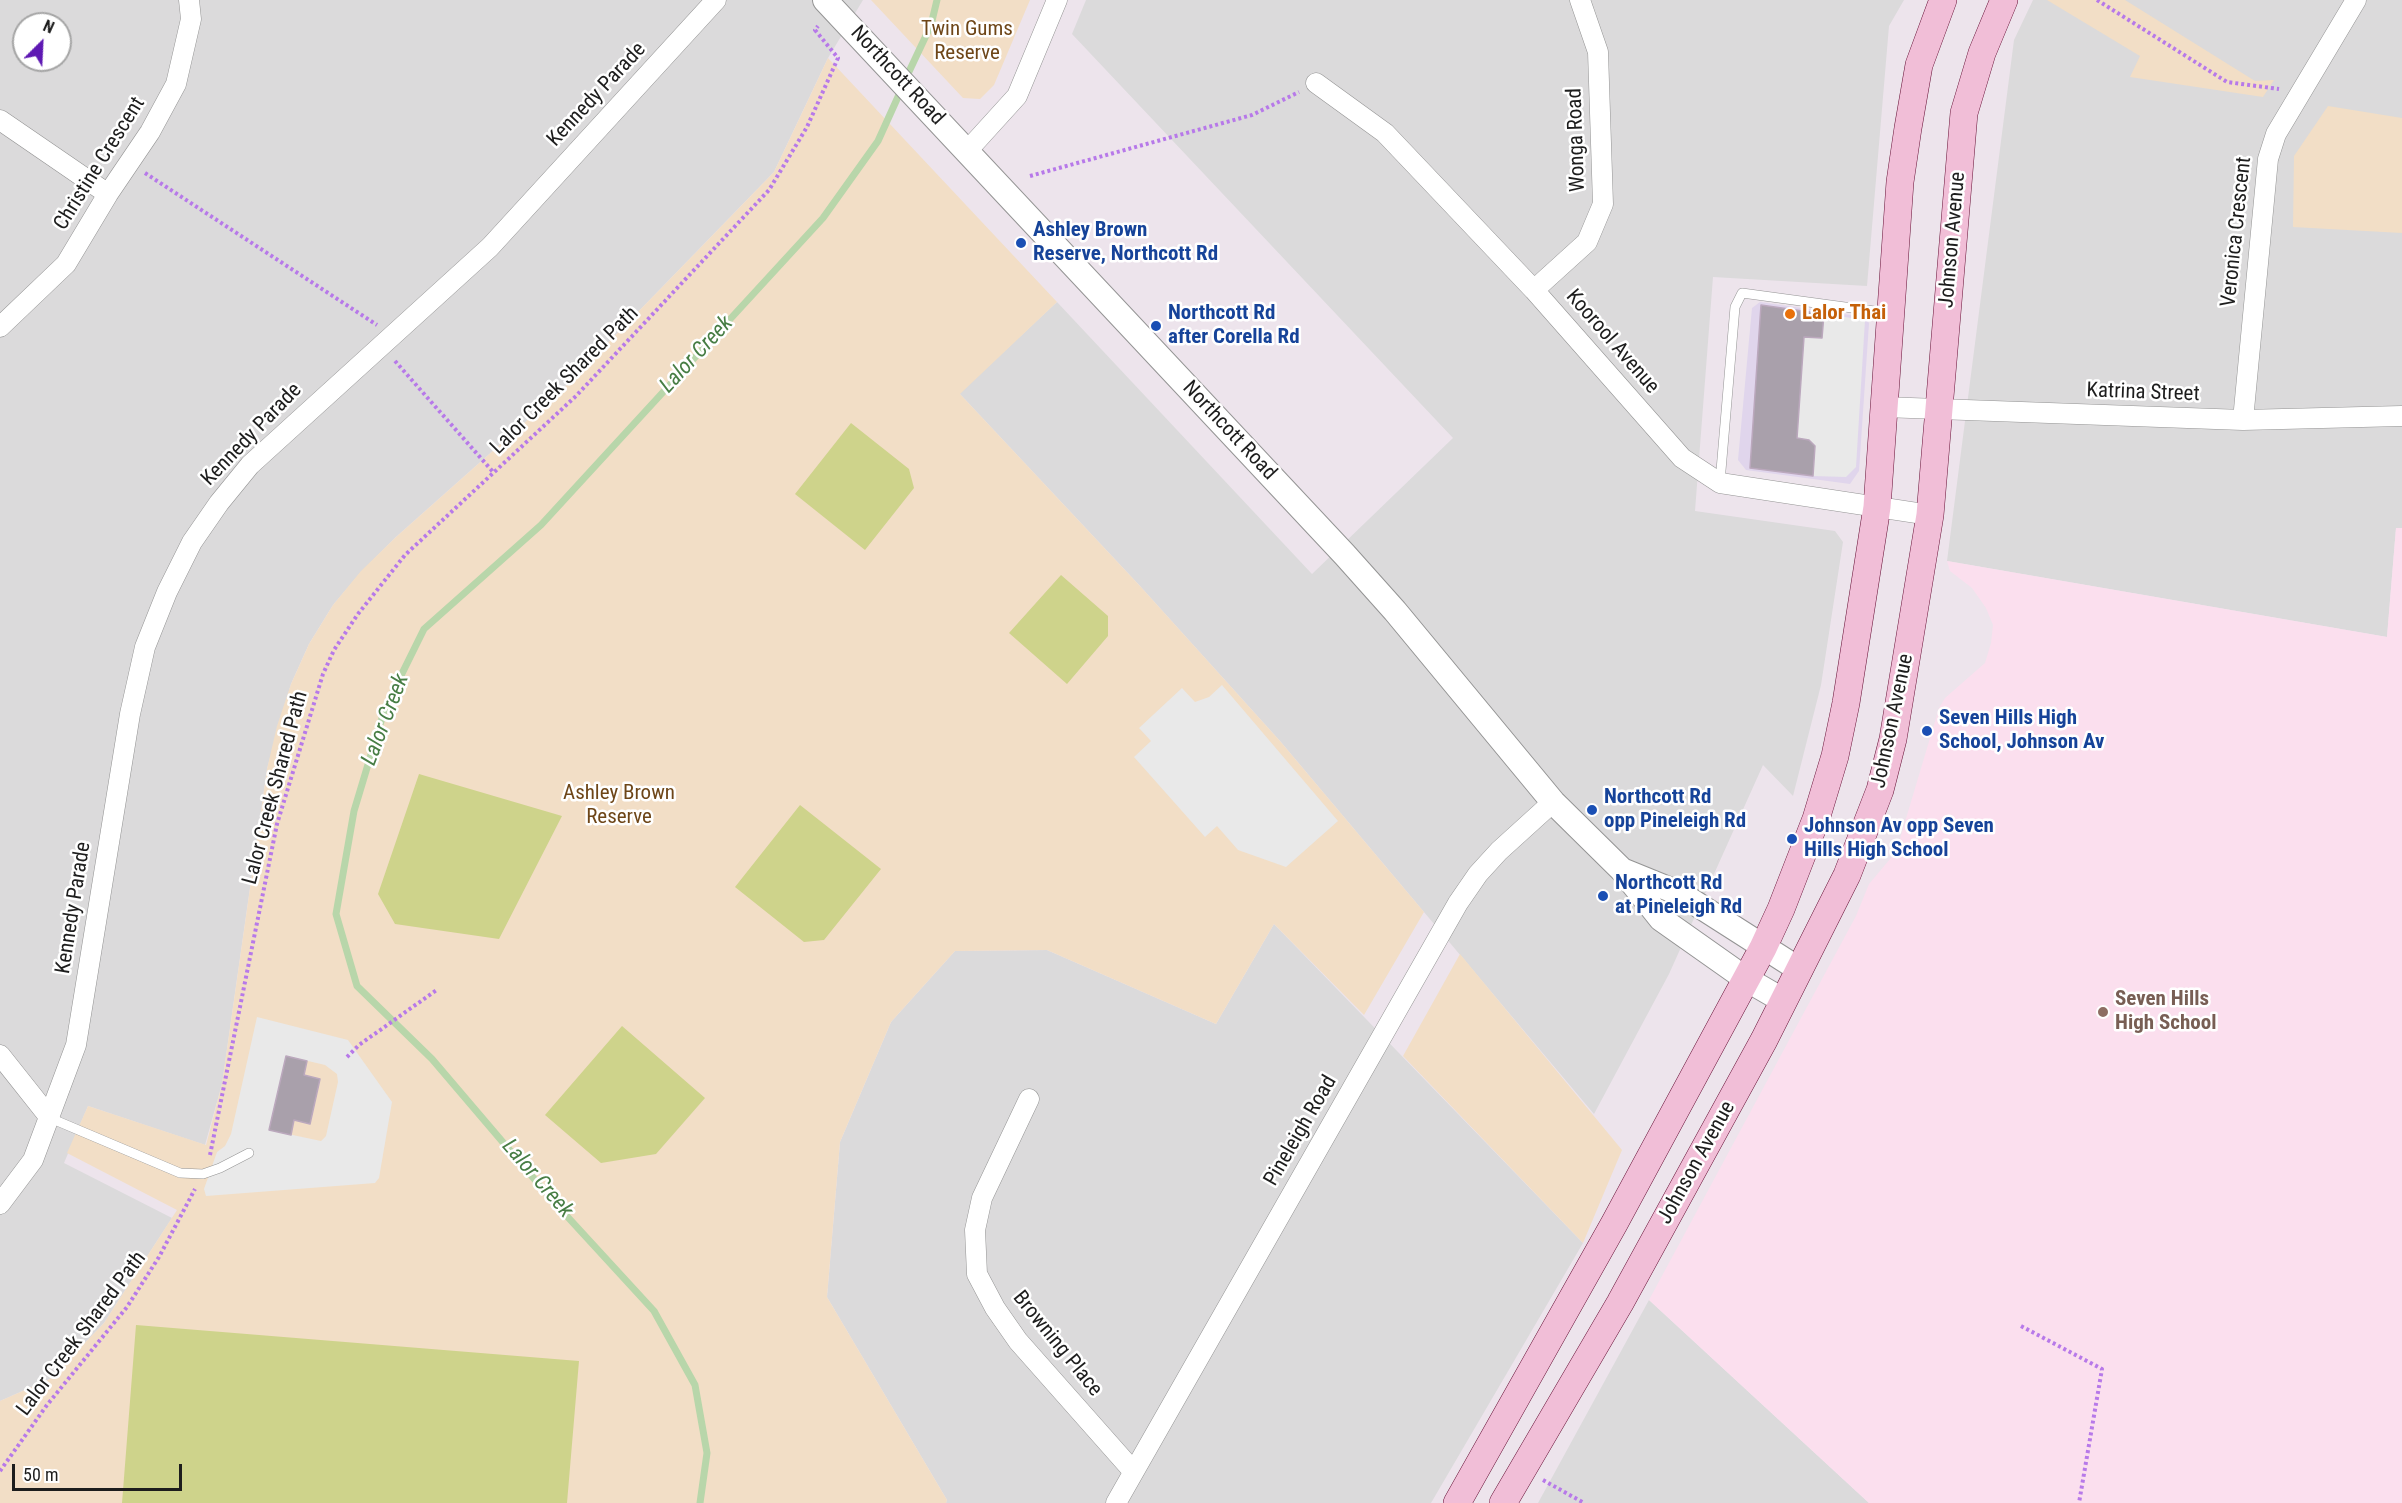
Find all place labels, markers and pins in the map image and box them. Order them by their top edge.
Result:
place label: Ashley Brown Reserve, Northcott Rd [1033,218,1218,268]
marker: Ashley Brown Reserve, Northcott Rd [1014,236,1028,250]
place label: Northcott Rd after Corella Rd [1168,301,1300,351]
place label: Lalor Thai [1802,301,1886,327]
marker: Lalor Thai [1783,307,1797,321]
marker: Northcott Rd after Corella Rd [1149,319,1163,333]
place label: Seven Hills High School, Johnson Av [1939,706,2105,756]
marker: Seven Hills High School, Johnson Av [1920,724,1934,738]
place label: Northcott Rd opp Pineleigh Rd [1604,785,1746,835]
marker: Northcott Rd opp Pineleigh Rd [1585,803,1599,817]
place label: Johnson Av opp Seven Hills High School [1804,814,1994,864]
marker: Johnson Av opp Seven Hills High School [1785,832,1799,846]
place label: Northcott Rd at Pineleigh Rd [1615,871,1742,921]
marker: Northcott Rd at Pineleigh Rd [1596,889,1610,903]
place label: Seven Hills High School [2115,987,2216,1037]
marker: Seven Hills High School [2096,1005,2110,1019]

